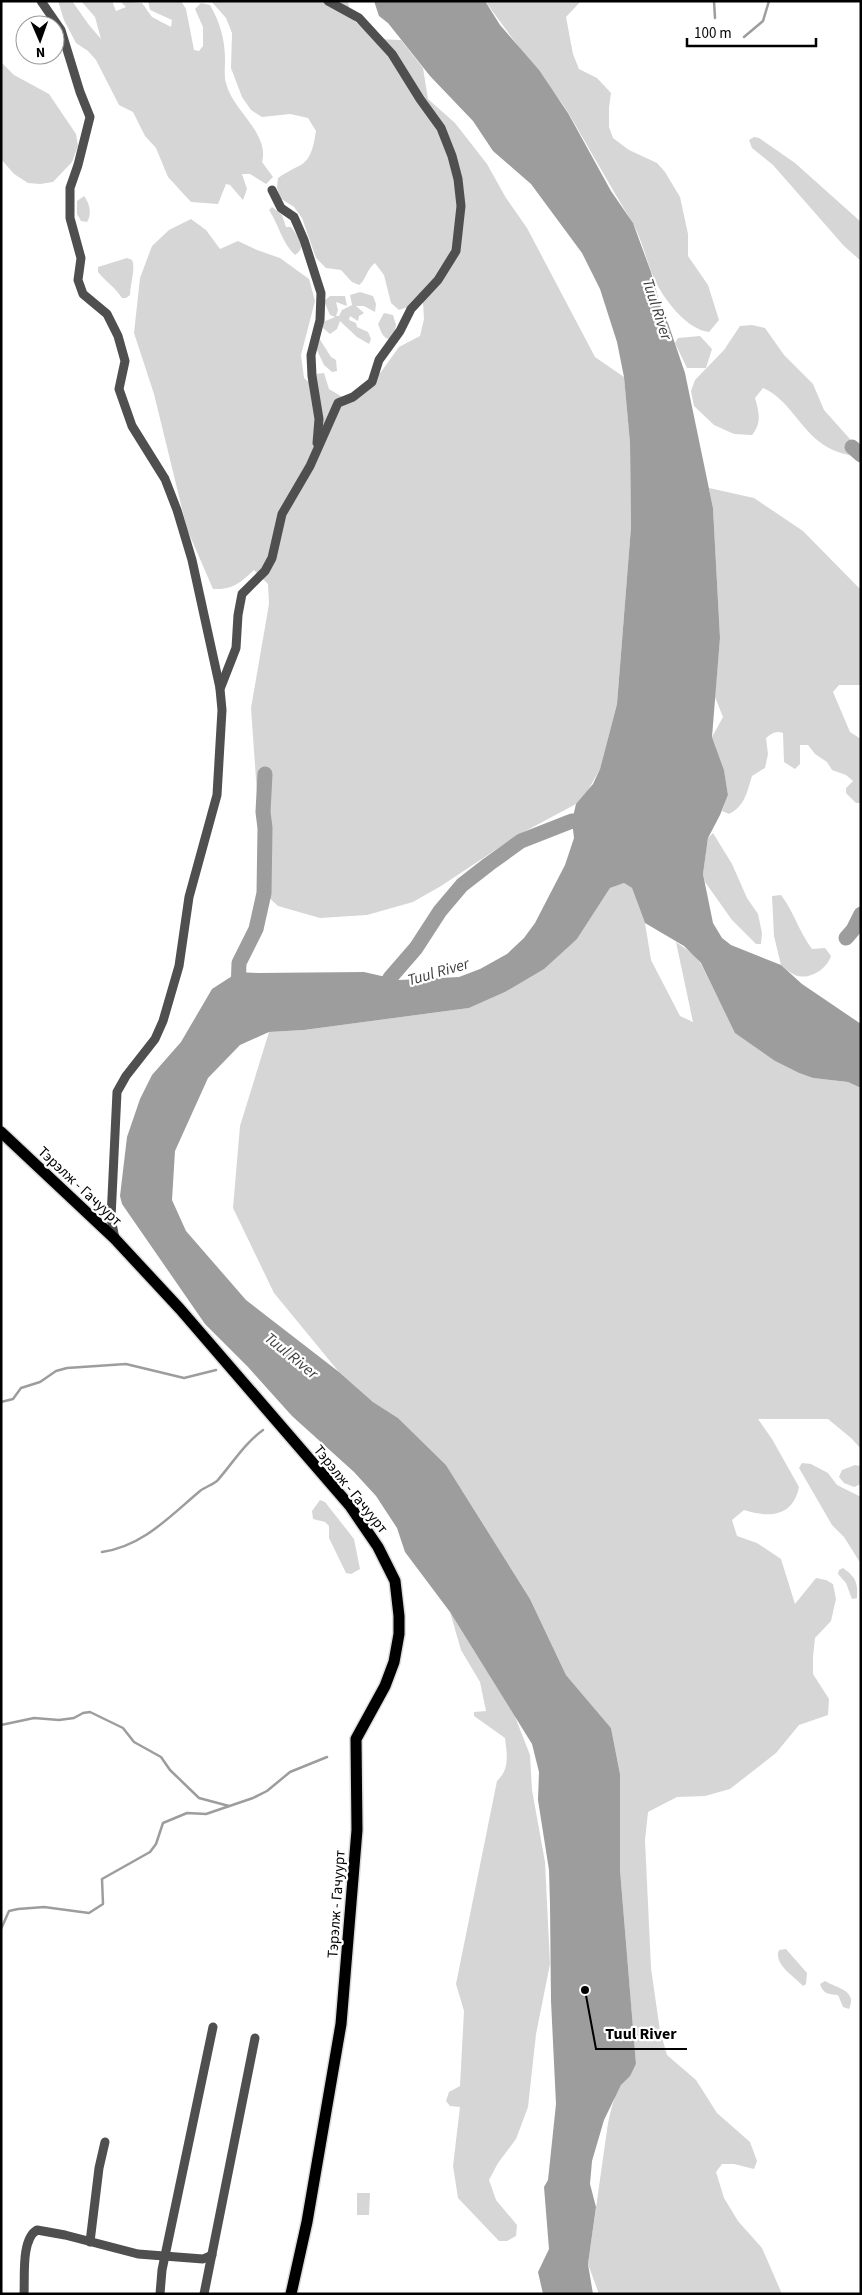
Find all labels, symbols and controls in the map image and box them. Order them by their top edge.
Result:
north arrow [15,15,65,65]
scale bar [687,15,816,47]
text: 100 m [694,23,732,44]
text: N [35,42,45,62]
water label: Tuul River [637,276,678,344]
water label: Tuul River [405,952,473,991]
street label: Тэрэлж - Гачуурт [33,1142,127,1231]
water label: Tuul River [260,1327,324,1385]
street label: Тэрэлж - Гачуурт [308,1441,393,1538]
street label: Тэрэлж - Гачуурт [322,1849,351,1959]
callout: Tuul River [596,2018,687,2049]
text: Tuul River [605,2023,677,2045]

